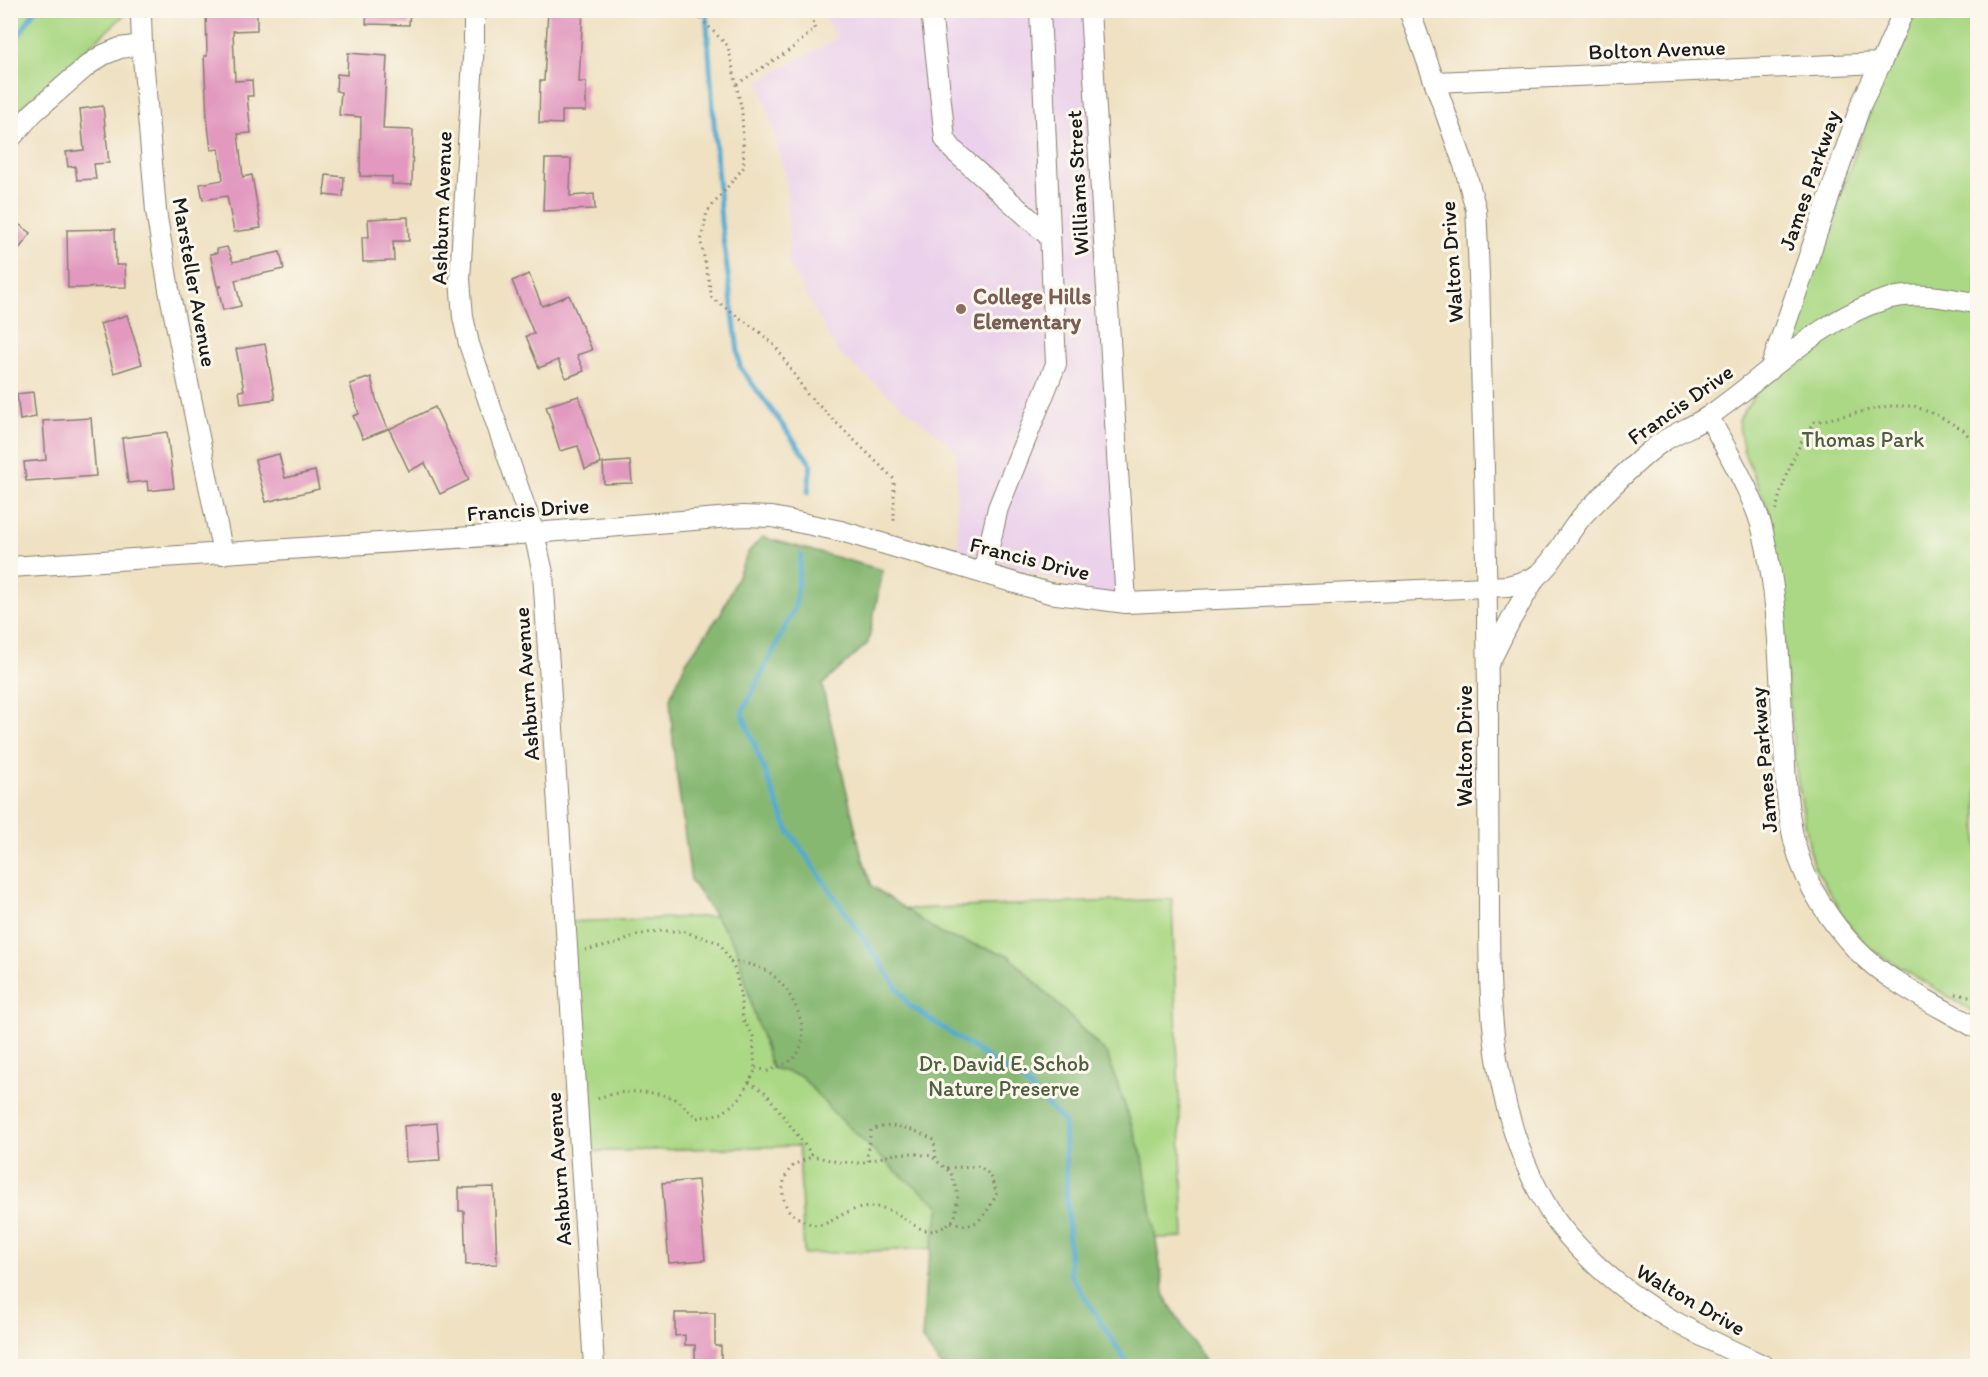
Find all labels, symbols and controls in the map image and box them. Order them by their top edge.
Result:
street label: Bolton Avenue [1588,34,1726,65]
street label: James Parkway [1773,106,1846,254]
street label: Williams Street [1060,109,1095,256]
street label: Ashburn Avenue [425,131,458,285]
street label: Marsteller Avenue [166,195,223,369]
street label: Walton Drive [1434,200,1469,324]
place label: College Hills Elementary [973,283,1091,335]
marker: College Hills Elementary [954,302,968,316]
street label: Francis Drive [1622,358,1738,451]
park label: Thomas Park [1802,426,1924,453]
street label: Francis Drive [466,492,590,527]
street label: Francis Drive [967,531,1093,586]
street label: Ashburn Avenue [508,606,545,762]
street label: Walton Drive [1451,685,1478,807]
street label: James Parkway [1744,685,1783,834]
park label: Dr. David E. Schob Nature Preserve [919,1050,1090,1102]
street label: Ashburn Avenue [540,1091,577,1247]
street label: Walton Drive [1631,1257,1750,1342]

